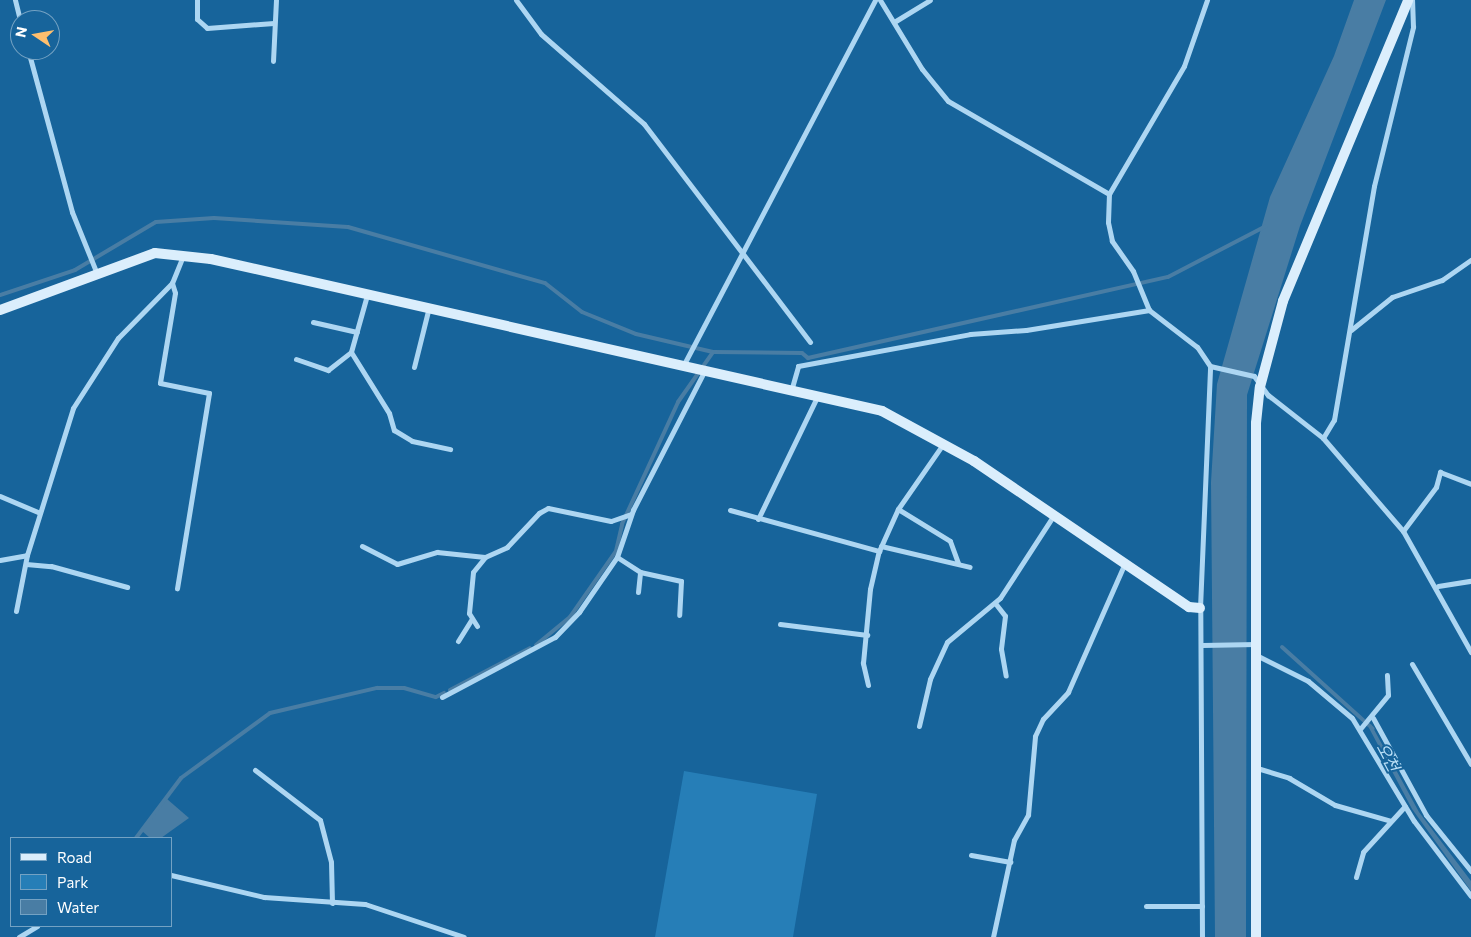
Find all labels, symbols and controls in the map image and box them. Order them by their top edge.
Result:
north arrow [10,10,60,60]
text: N [11,25,30,39]
water label: 오천 [1373,739,1403,775]
legend [10,837,172,927]
text: Road [57,848,92,866]
text: Park [57,873,88,891]
text: Water [57,898,99,916]

